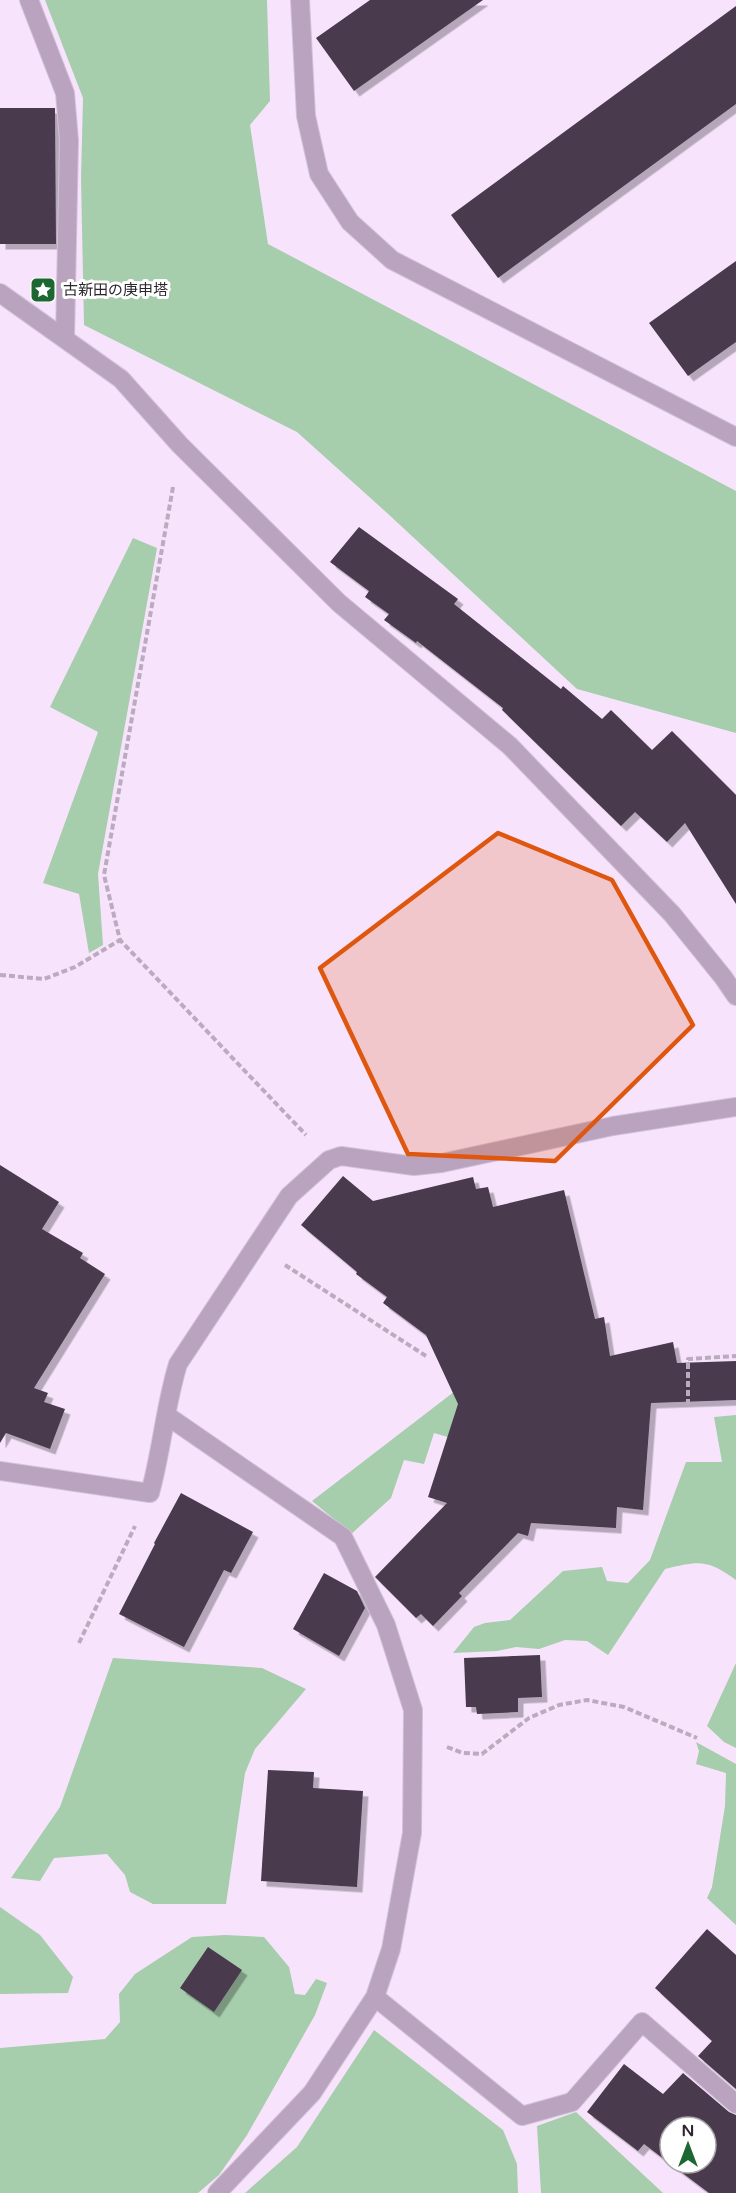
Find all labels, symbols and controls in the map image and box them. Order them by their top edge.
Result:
place icon: 古新田の庚申塔 [28,275,58,305]
place label: 古新田の庚申塔 [63,281,168,299]
north arrow [658,2115,718,2175]
text: N [682,2121,694,2141]

